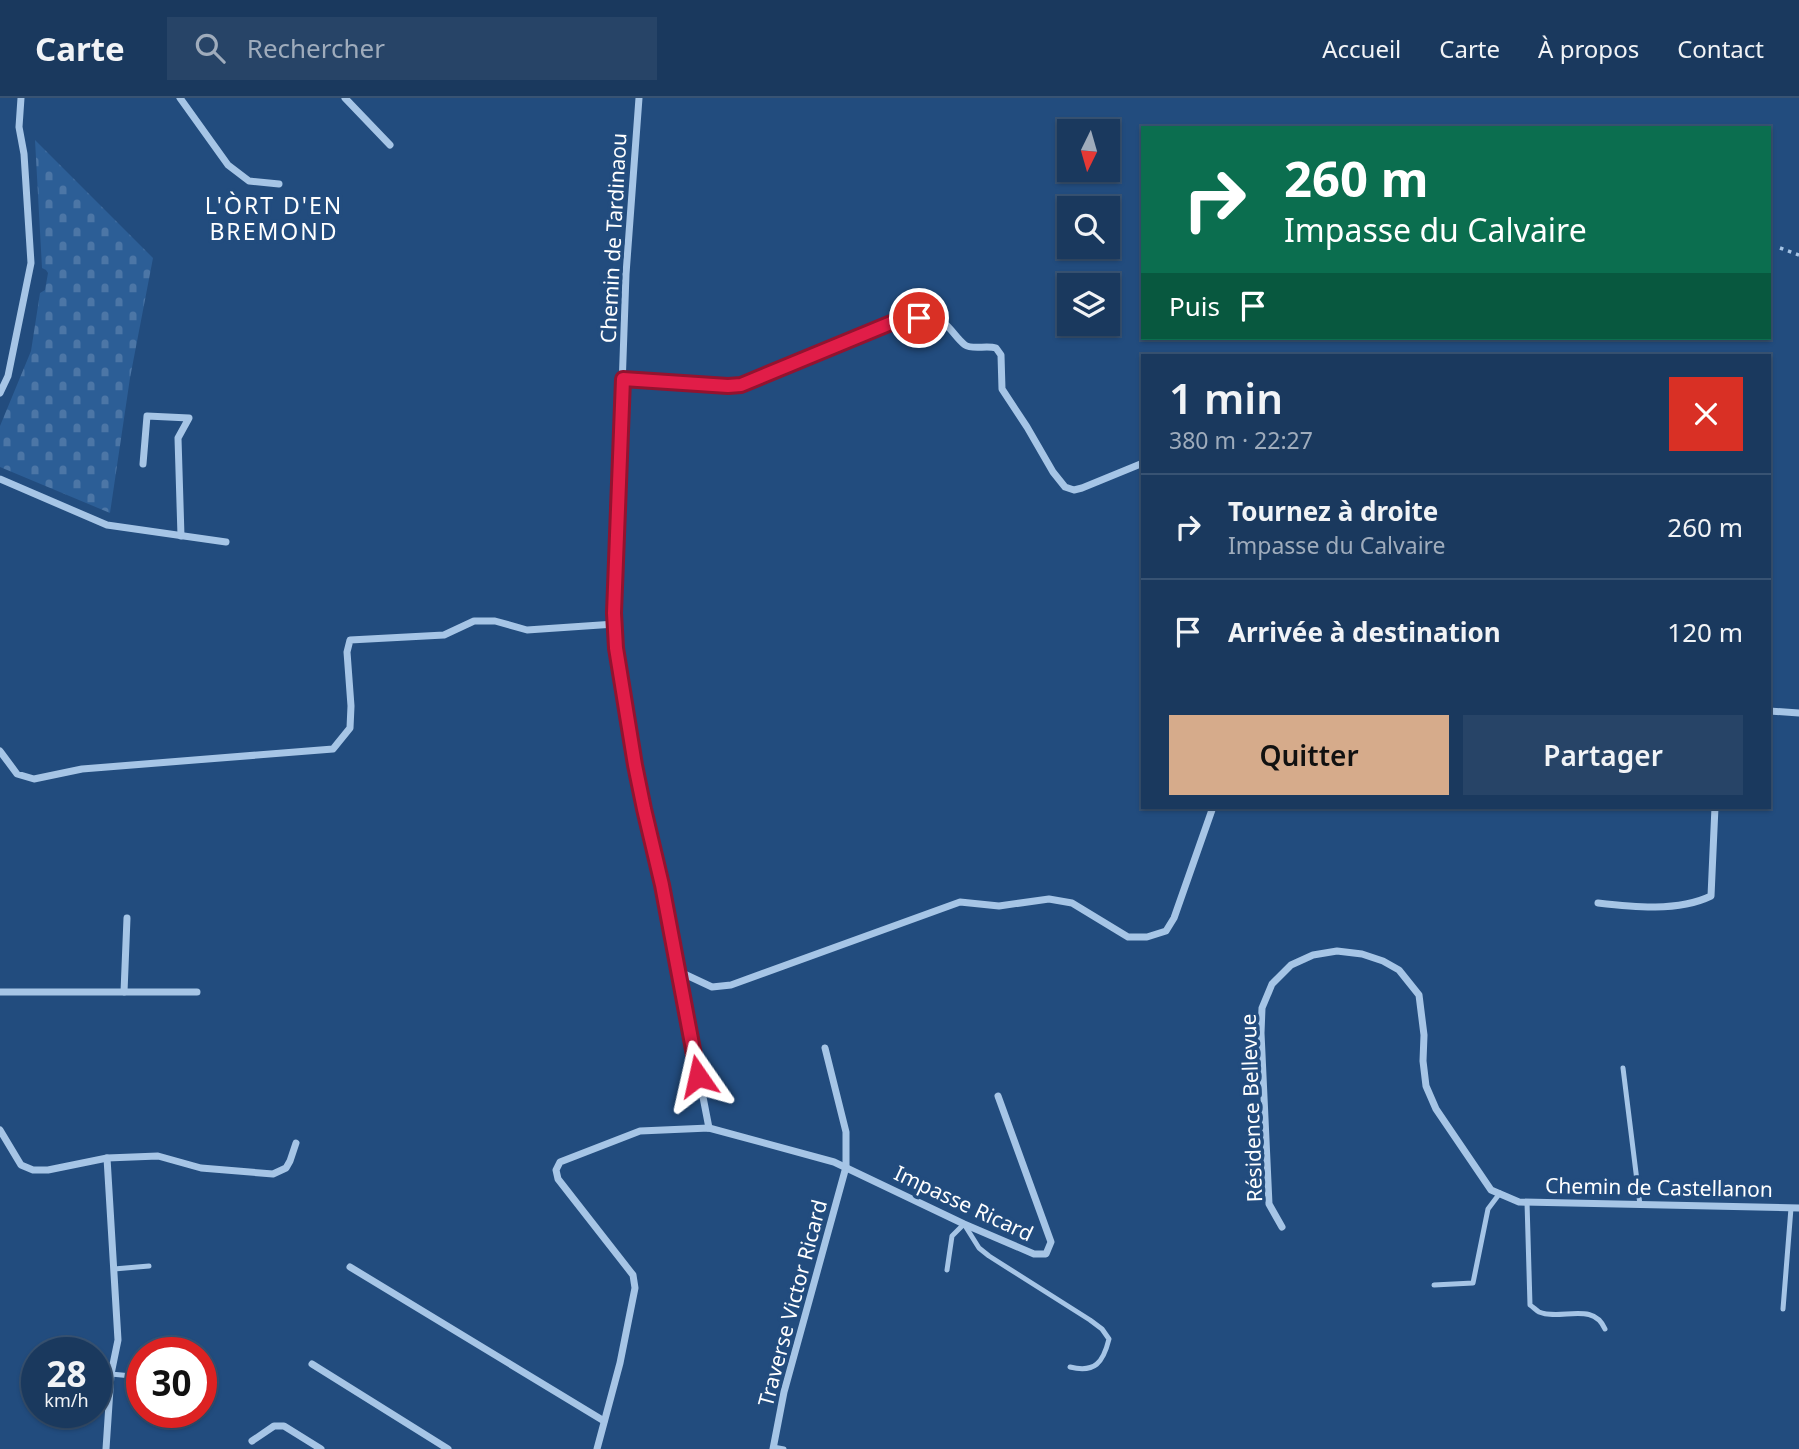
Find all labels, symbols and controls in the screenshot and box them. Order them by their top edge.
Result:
search box [167,17,657,80]
text: Carte [35,26,125,71]
icon: search [191,29,229,67]
text: Rechercher [247,30,385,66]
text: Accueil [1322,32,1401,65]
text: Carte [1439,32,1500,65]
text: À propos [1538,32,1639,65]
text: Contact [1677,32,1764,65]
north arrow [1057,119,1120,182]
map controls [1057,119,1120,336]
street label: Chemin de Tardinaou [594,132,632,344]
text: 260 m [1284,145,1429,211]
icon: right [1169,154,1260,245]
district label: L'ÒRT D'EN BREMOND [205,189,343,247]
button: search [1057,196,1120,259]
text: Impasse du Calvaire [1284,208,1587,251]
button: layers [1057,273,1120,336]
icon: arrive [1234,287,1272,325]
pin [889,288,949,348]
text: Puis [1169,288,1220,324]
icon: arrive [900,299,938,337]
text: 1 min [1169,369,1283,426]
button: close [1669,377,1743,451]
text: 380 m · 22:27 [1169,424,1313,456]
text: Tournez à droite [1228,493,1438,529]
icon: right [1169,508,1207,546]
text: 260 m [1667,509,1743,545]
text: Impasse du Calvaire [1228,529,1446,561]
icon: arrive [1169,613,1207,651]
text: Arrivée à destination [1228,614,1501,650]
text: 120 m [1667,614,1743,650]
button: Quitter [1169,715,1449,795]
button: Partager [1463,715,1743,795]
street label: Résidence Bellevue [1234,1013,1268,1203]
position arrow [661,1039,735,1113]
street label: Impasse Ricard [890,1159,1038,1247]
street label: Chemin de Castellanon [1545,1171,1773,1203]
street label: Traverse Victor Ricard [751,1196,833,1410]
speed limit sign: 30 [126,1337,217,1428]
text: 28 [46,1350,87,1397]
text: km/h [44,1388,89,1412]

